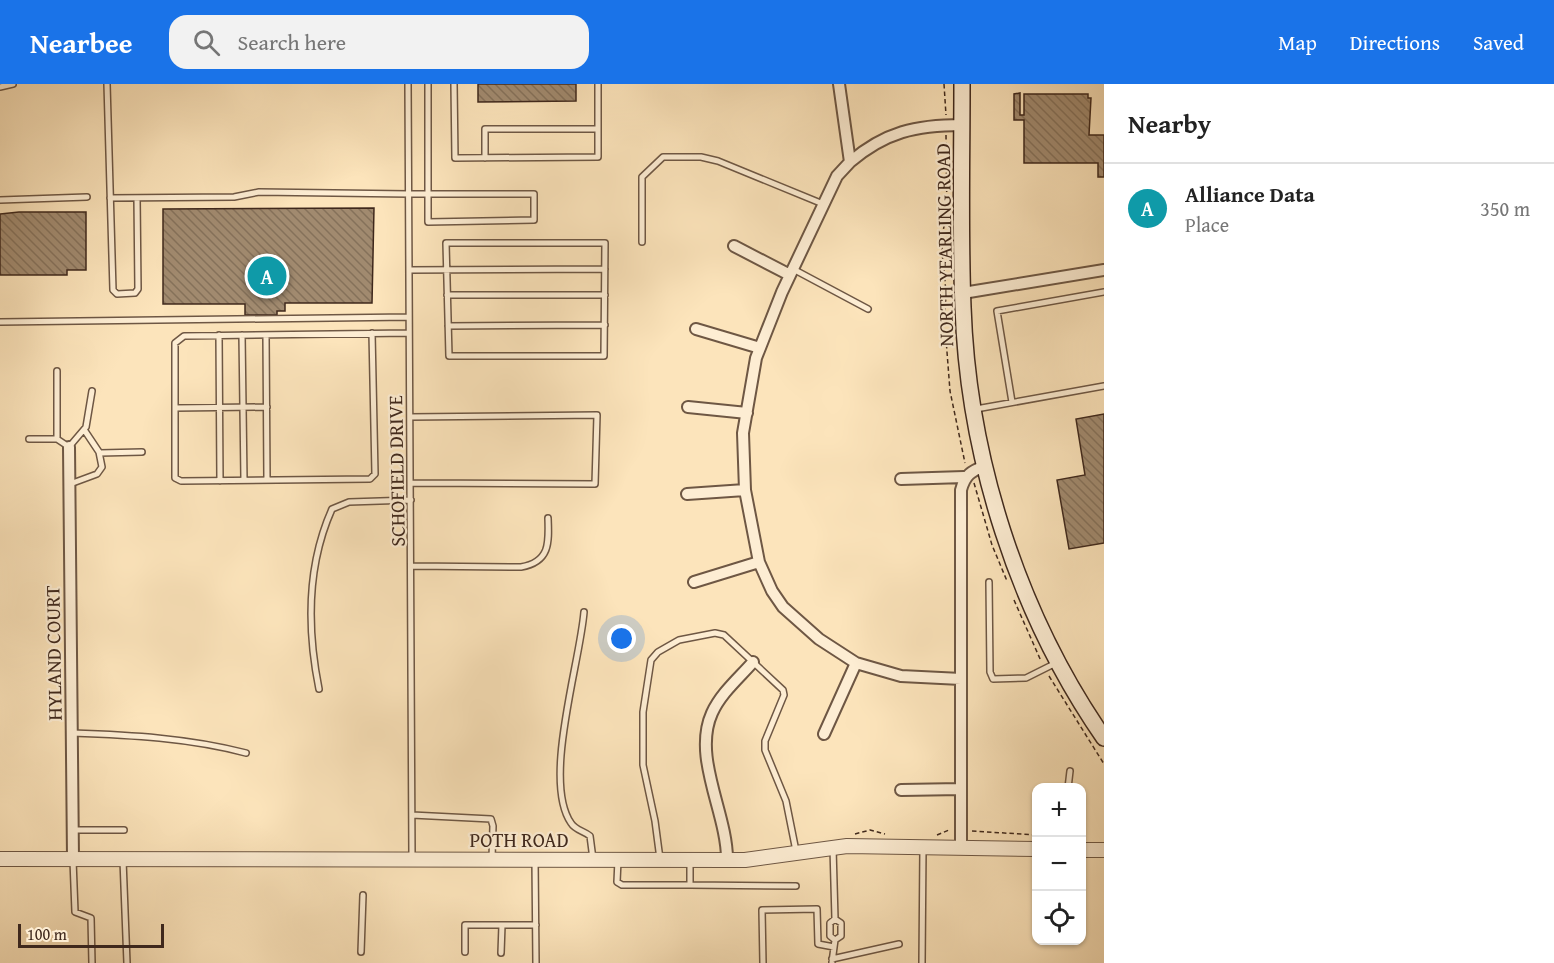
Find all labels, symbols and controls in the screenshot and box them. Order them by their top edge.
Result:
search box [169,15,589,69]
text: Nearbee [30,22,133,63]
icon: search [190,26,223,59]
text: Search here [238,26,346,58]
text: Map [1278,27,1317,58]
text: Directions [1350,27,1440,58]
text: Saved [1473,27,1524,58]
text: Nearby [1128,104,1211,143]
street label: NORTH YEARLING ROAD [928,143,960,347]
text: Alliance Data [1185,178,1315,210]
text: A [1141,194,1154,223]
text: 350 m [1480,194,1530,223]
text: Place [1185,210,1229,239]
pin: A [248,254,286,298]
street label: SCHOFIELD DRIVE [380,395,412,547]
street label: HYLAND COURT [37,585,69,721]
your location [607,624,636,653]
map controls [1032,783,1086,945]
button: + [1032,783,1086,837]
street label: POTH ROAD [469,825,569,854]
button: − [1032,837,1086,891]
button: locate [1032,891,1086,945]
scale bar [18,921,164,948]
text: 100 m [27,922,67,946]

